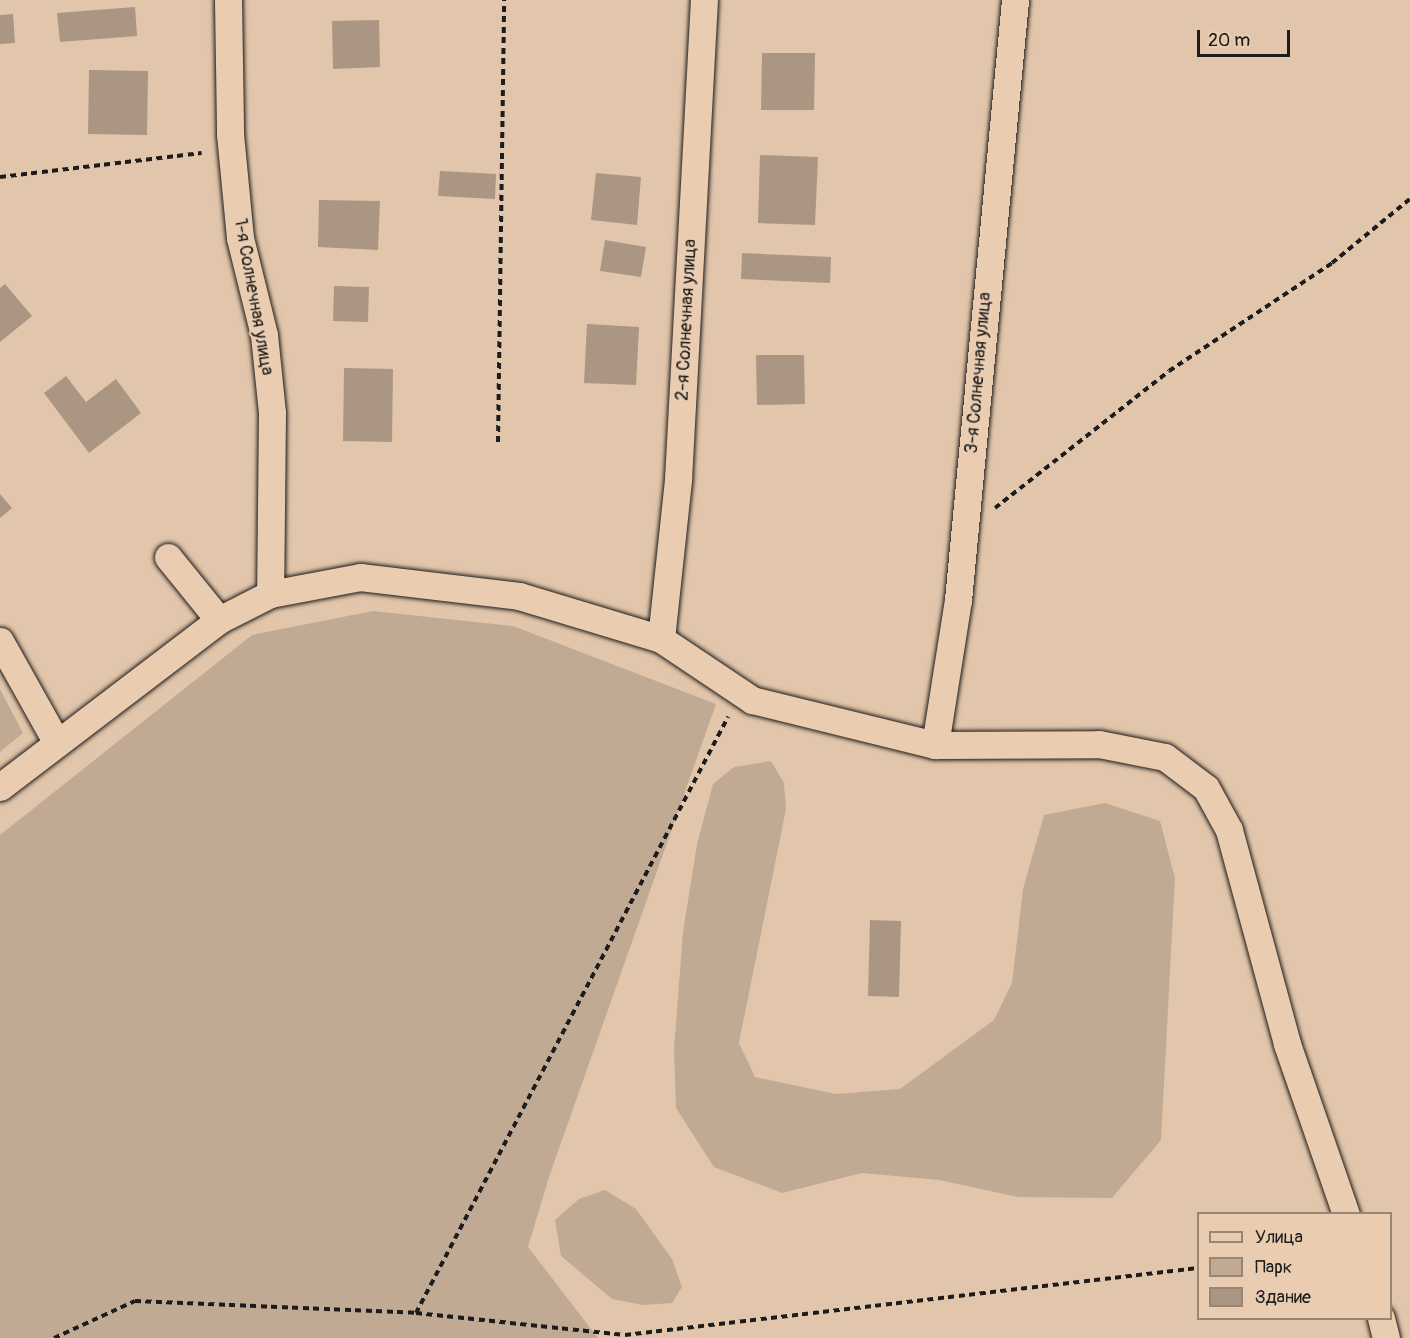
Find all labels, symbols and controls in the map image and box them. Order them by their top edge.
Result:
scale bar [1200,18,1293,56]
text: 20 m [1208,29,1250,52]
street label: 1-я Солнечная улица [229,217,277,377]
street label: 2-я Солнечная улица [672,239,702,401]
street label: 3-я Солнечная улица [961,291,997,455]
legend [1197,1212,1392,1320]
text: Улица [1255,1226,1303,1249]
text: Парк [1255,1256,1292,1279]
text: Здание [1255,1286,1311,1309]

